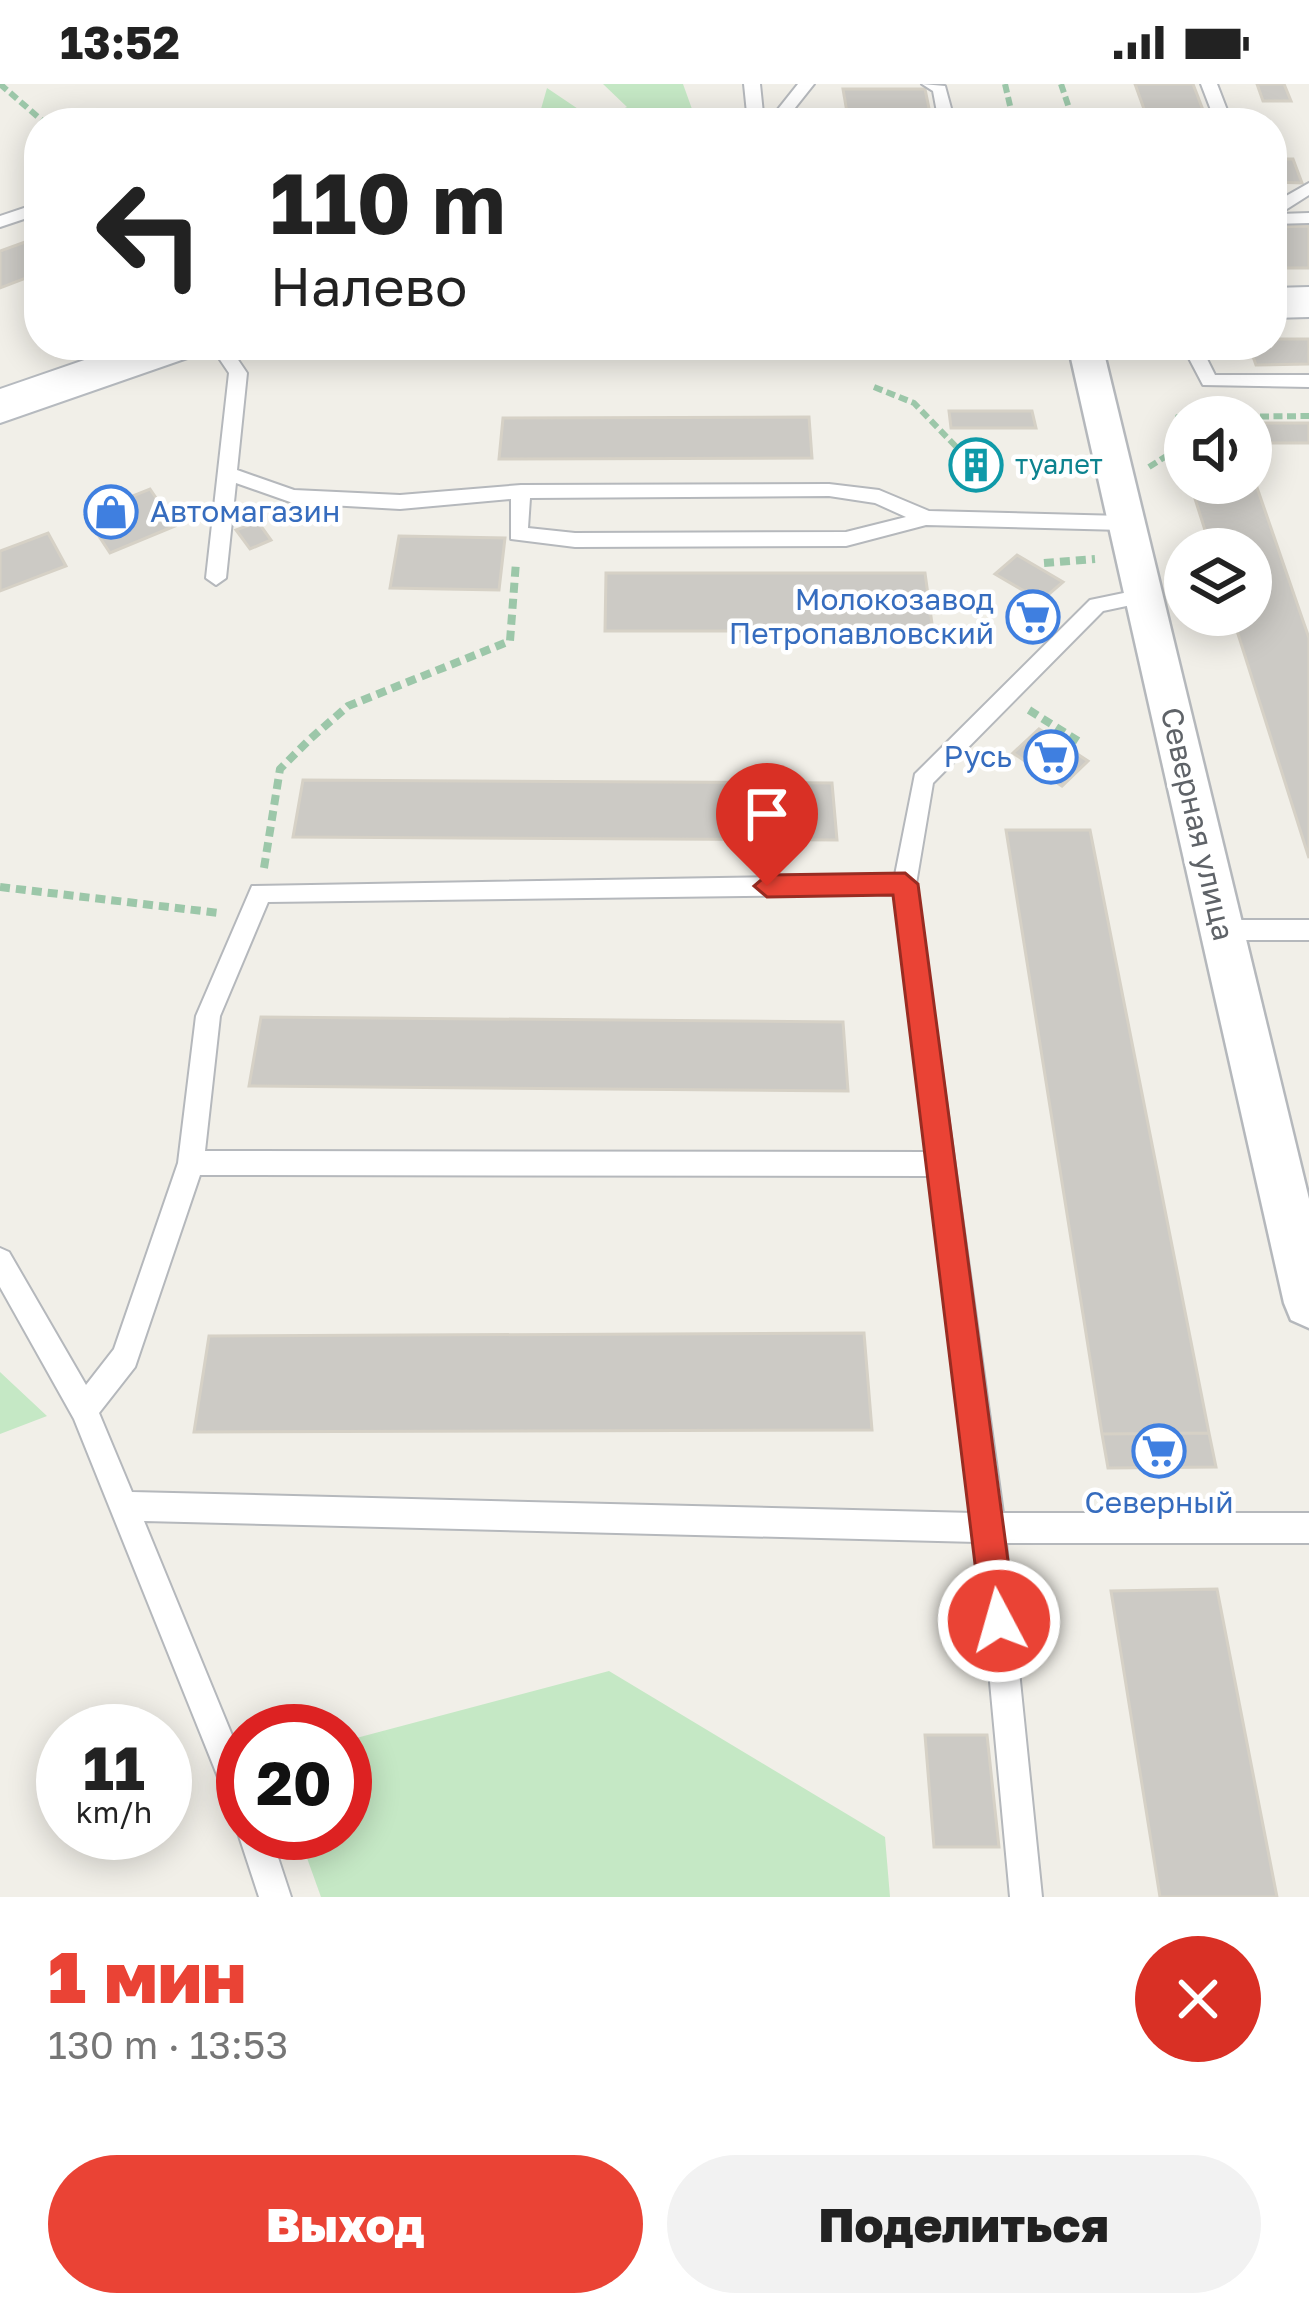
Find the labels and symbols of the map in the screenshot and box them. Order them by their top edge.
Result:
building icon: туалет [948,437,1004,493]
place label: туалет [1015,448,1103,480]
shop icon: Автомагазин [83,484,139,540]
place label: Автомагазин [150,493,340,529]
place label: Молокозавод Петропавловский [729,581,994,651]
supermarket icon: Молокозавод Петропавловский [1005,589,1061,645]
street label: Северная улица [1154,704,1242,944]
supermarket icon: Русь [1023,729,1079,785]
place label: Русь [943,738,1012,774]
pin [716,763,818,886]
supermarket icon: Северный [1131,1423,1187,1479]
place label: Северный [1084,1484,1234,1520]
position arrow [936,1558,1062,1684]
speed limit sign: 20 [216,1704,372,1860]

